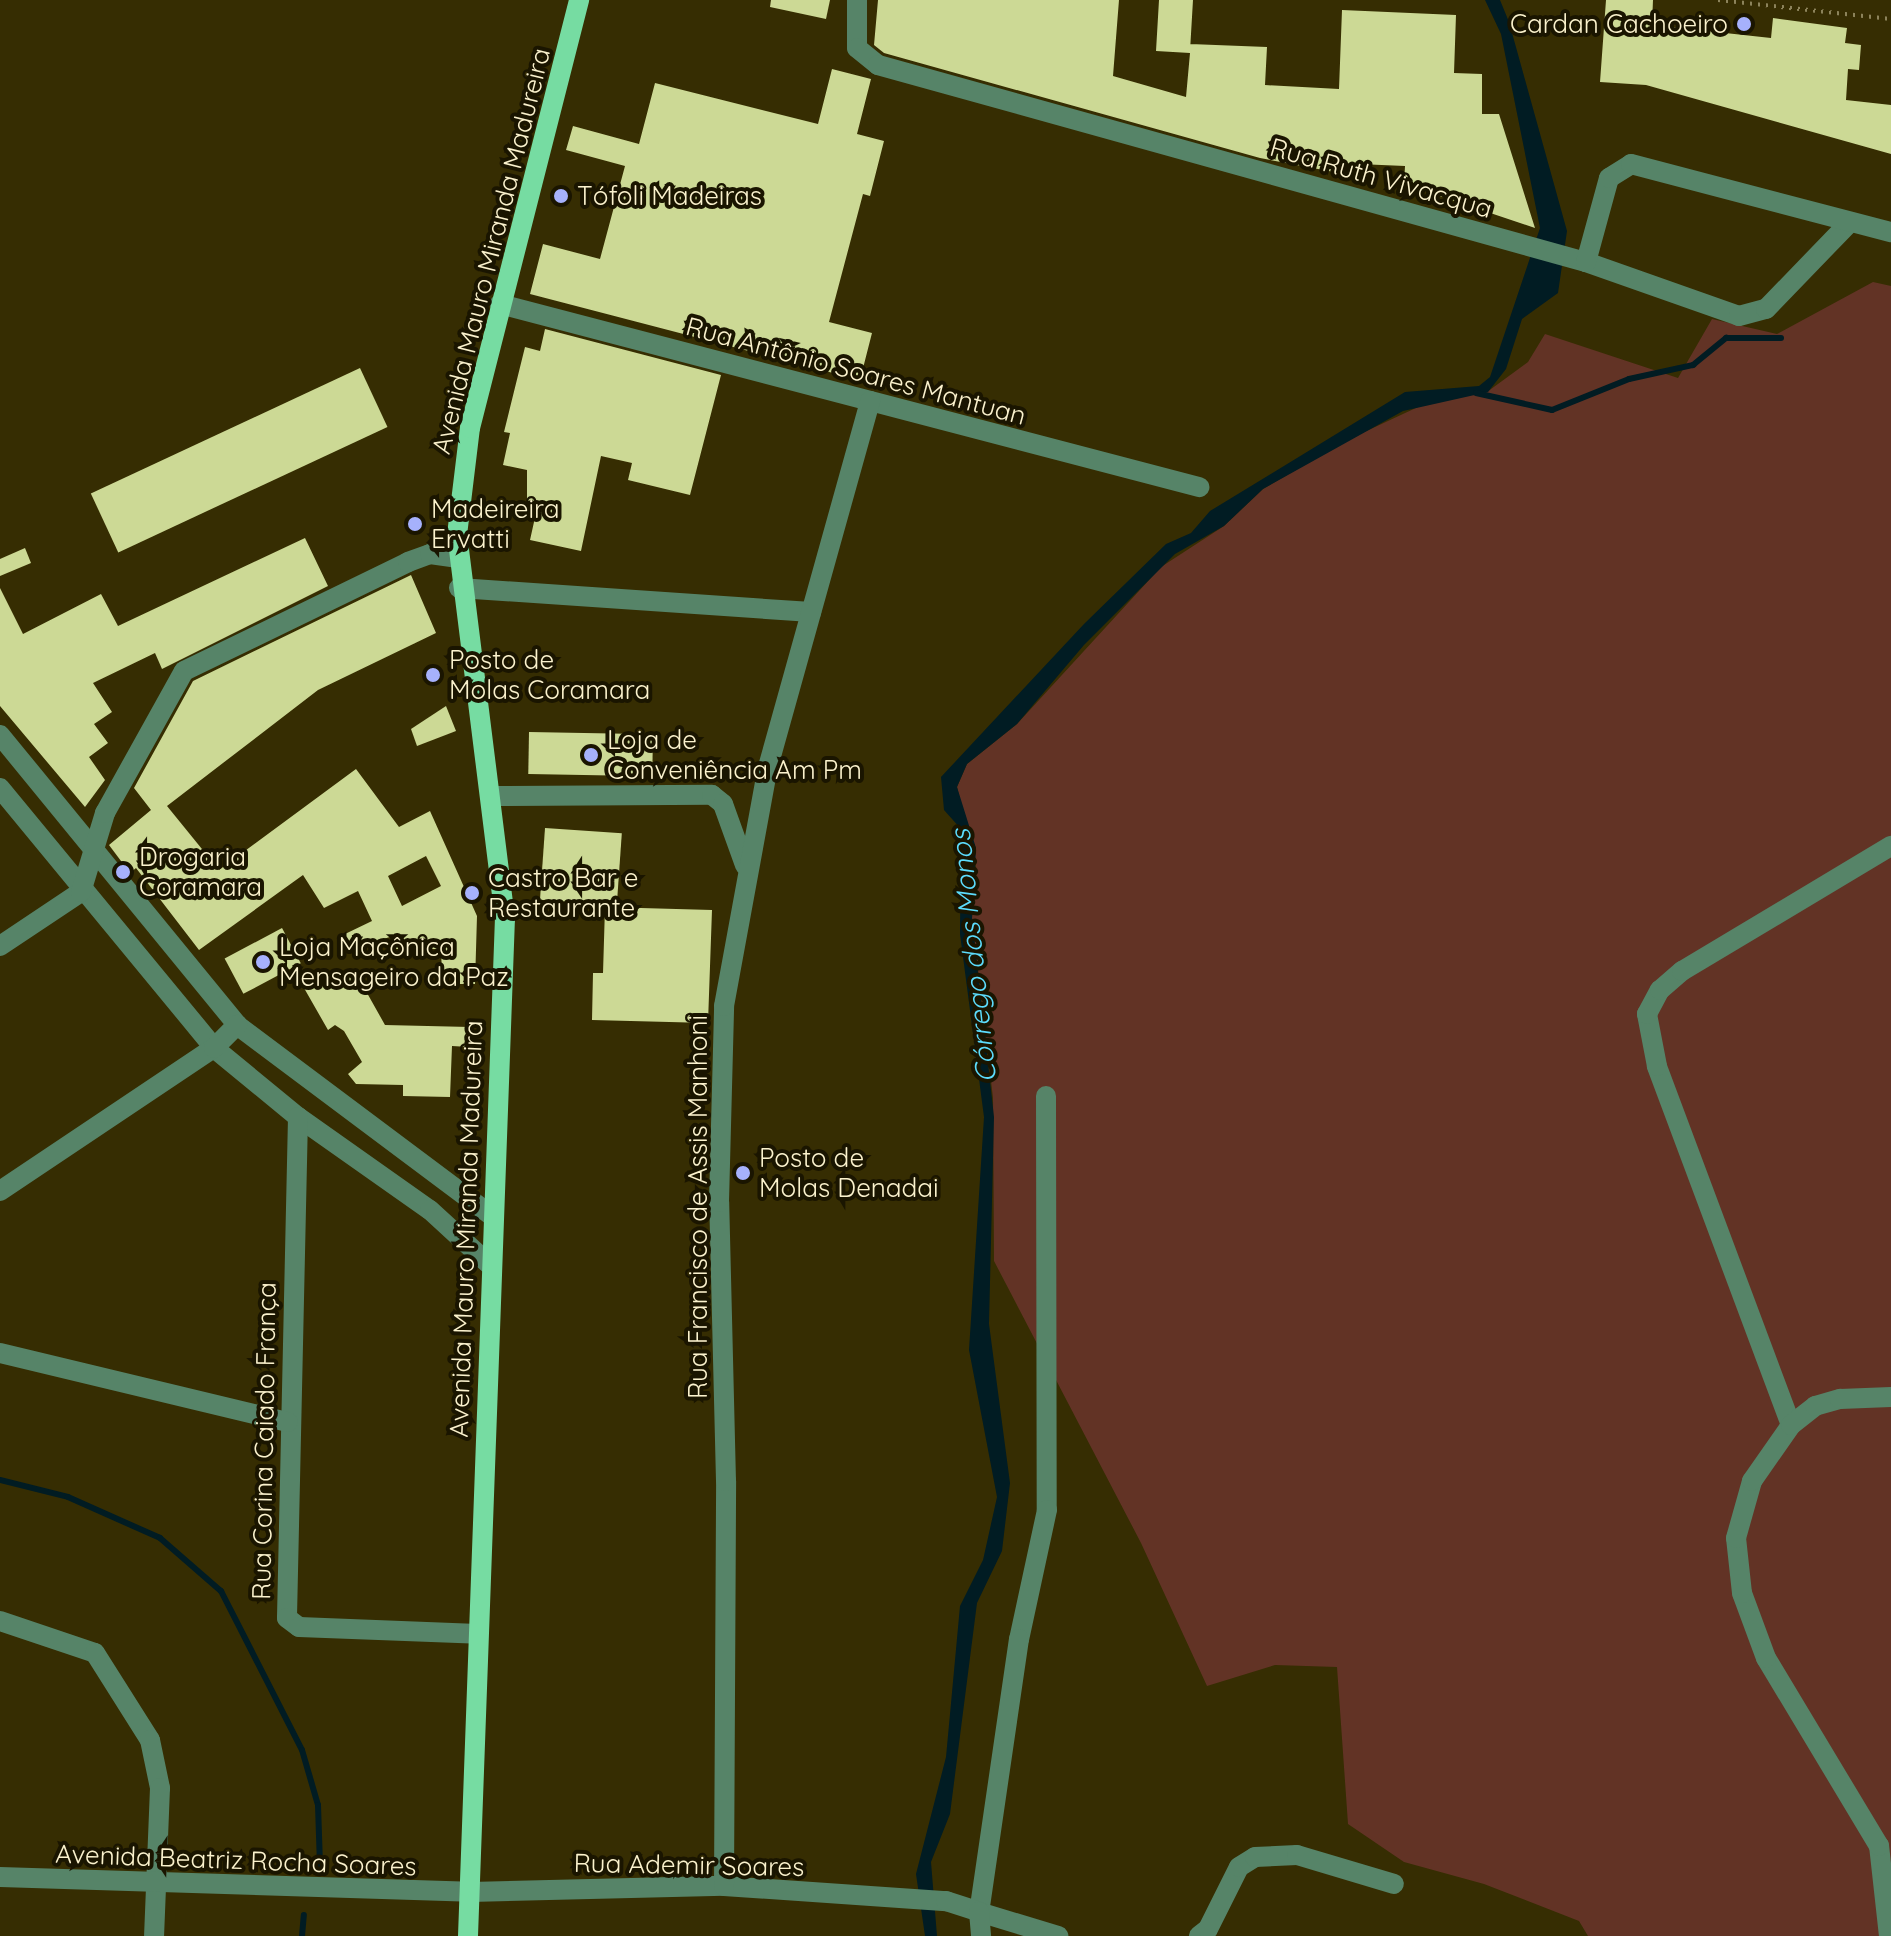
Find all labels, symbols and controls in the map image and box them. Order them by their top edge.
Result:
place label: Cardan Cachoeiro [1510,8,1728,40]
marker: Cardan Cachoeiro [1735,15,1753,33]
street label: Avenida Mauro Miranda Madureira [425,45,557,457]
street label: Rua Ruth Vivacqua [1266,131,1496,225]
place label: Tófoli Madeiras [577,180,762,212]
marker: Tófoli Madeiras [552,187,570,205]
street label: Rua Antônio Soares Mantuan [683,311,1029,431]
place label: Madeireira Ervatti [431,493,559,554]
marker: Madeireira Ervatti [406,515,424,533]
place label: Posto de Molas Coramara [449,644,650,706]
marker: Posto de Molas Coramara [424,666,442,684]
place label: Loja de Conveniência Am Pm [607,724,862,786]
marker: Loja de Conveniência Am Pm [582,746,600,764]
water label: Córrego dos Monos [943,828,1003,1084]
place label: Drogaria Coramara [139,841,262,902]
place label: Castro Bar e Restaurante [488,862,638,924]
marker: Drogaria Coramara [114,863,132,881]
marker: Castro Bar e Restaurante [463,884,481,902]
place label: Loja Maçônica Mensageiro da Paz [279,931,509,992]
marker: Loja Maçônica Mensageiro da Paz [254,953,272,971]
street label: Rua Francisco de Assis Manhoni [682,1015,714,1399]
street label: Avenida Mauro Miranda Madureira [443,1020,489,1438]
place label: Posto de Molas Denadai [759,1142,939,1204]
marker: Posto de Molas Denadai [734,1164,752,1182]
street label: Rua Corina Caiado França [246,1282,282,1600]
street label: Avenida Beatriz Rocha Soares [55,1838,417,1882]
street label: Rua Ademir Soares [573,1847,805,1883]

